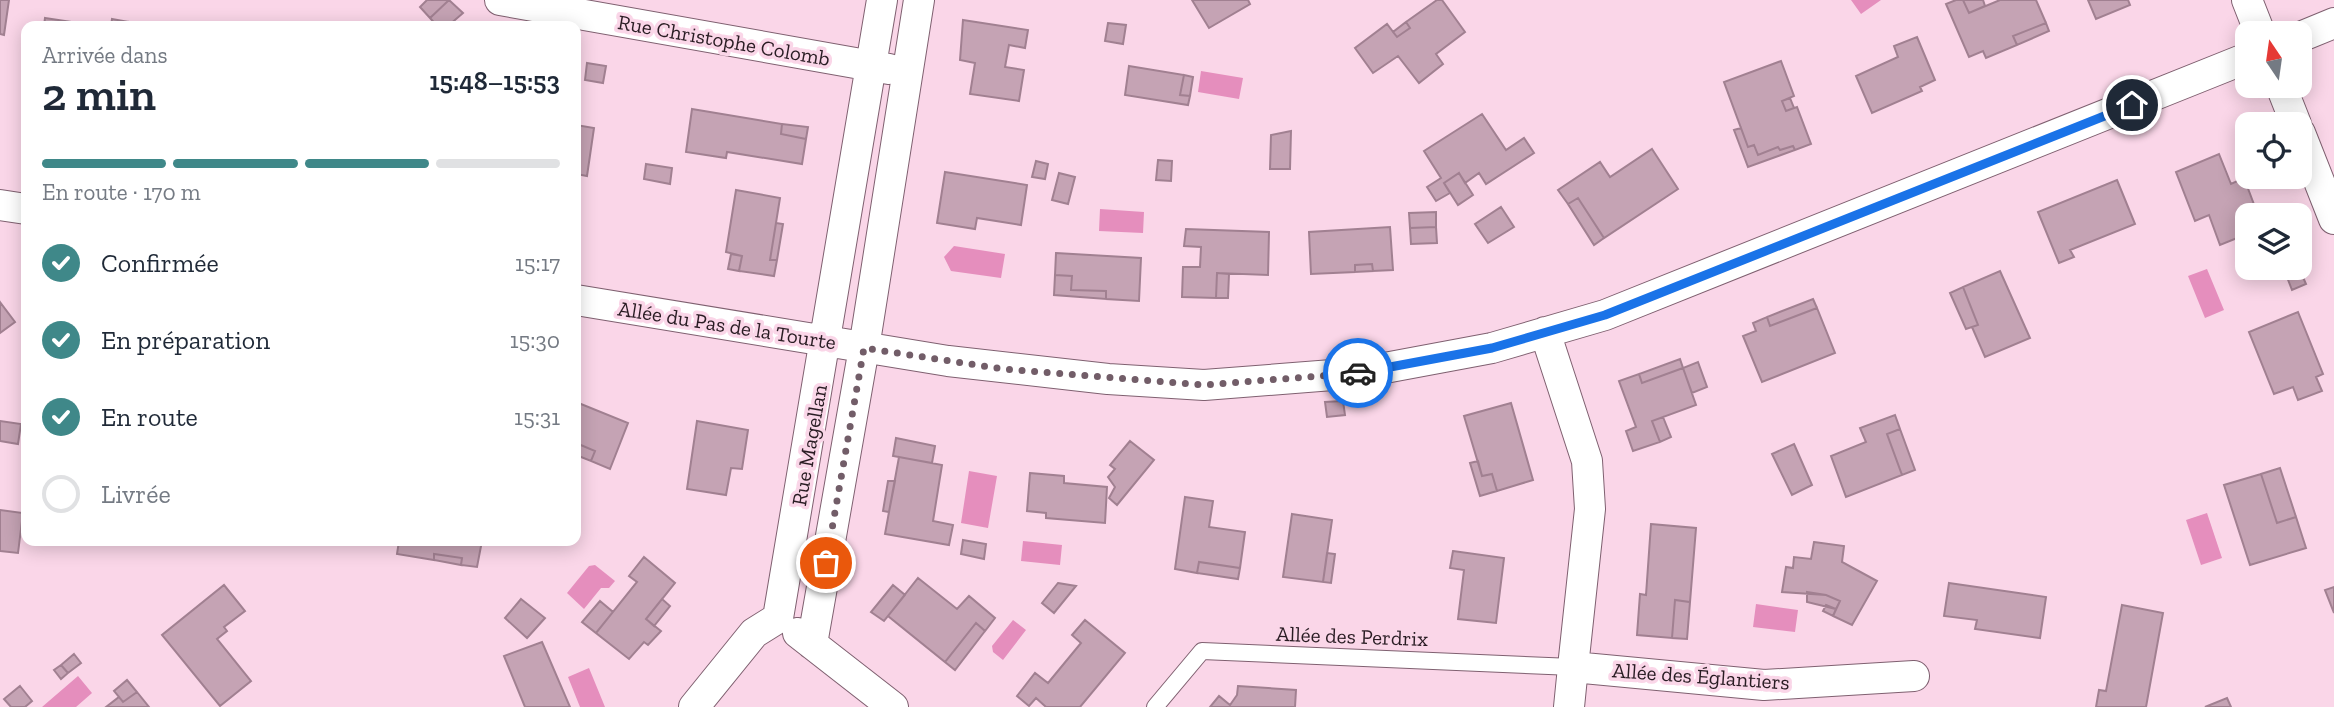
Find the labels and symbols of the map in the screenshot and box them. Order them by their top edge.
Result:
street label: Rue Christophe Colomb [616,9,832,71]
north arrow [2235,21,2312,98]
pin [2102,75,2162,135]
street label: Allée du Pas de la Tourte [616,295,838,355]
courier [1323,338,1393,408]
street label: Rue Magellan [786,382,832,508]
pin [796,533,856,593]
street label: Allée des Perdrix [1276,621,1429,651]
street label: Allée des Églantiers [1611,657,1791,695]

